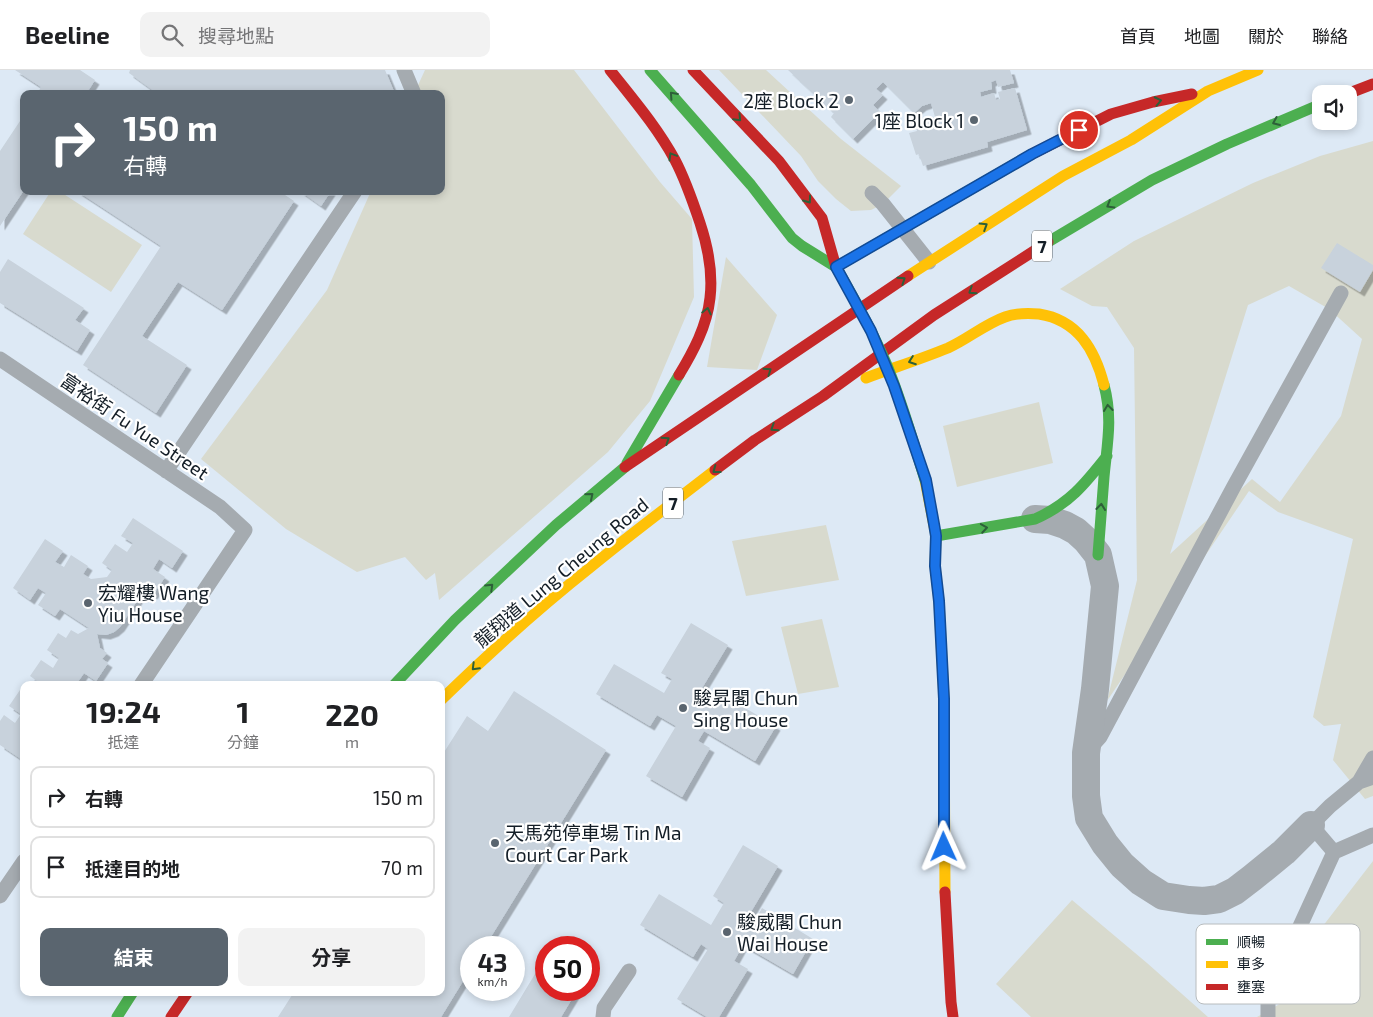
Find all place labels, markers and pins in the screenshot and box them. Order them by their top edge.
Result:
place label: 2座 Block 2 [743,89,839,112]
marker: 2座 Block 2 [843,94,855,106]
place label: 1座 Block 1 [874,109,964,132]
pin [1058,109,1100,151]
marker: 1座 Block 1 [968,114,980,126]
place label: 宏耀樓 Wang Yiu House [98,581,209,626]
marker: 宏耀樓 Wang Yiu House [82,597,94,609]
place label: 駿昇閣 Chun Sing House [693,686,798,731]
marker: 駿昇閣 Chun Sing House [677,702,689,714]
place label: 天馬苑停車場 Tin Ma Court Car Park [505,821,681,866]
marker: 天馬苑停車場 Tin Ma Court Car Park [489,837,501,849]
place label: 駿威閣 Chun Wai House [737,910,842,955]
marker: 駿威閣 Chun Wai House [721,926,733,938]

